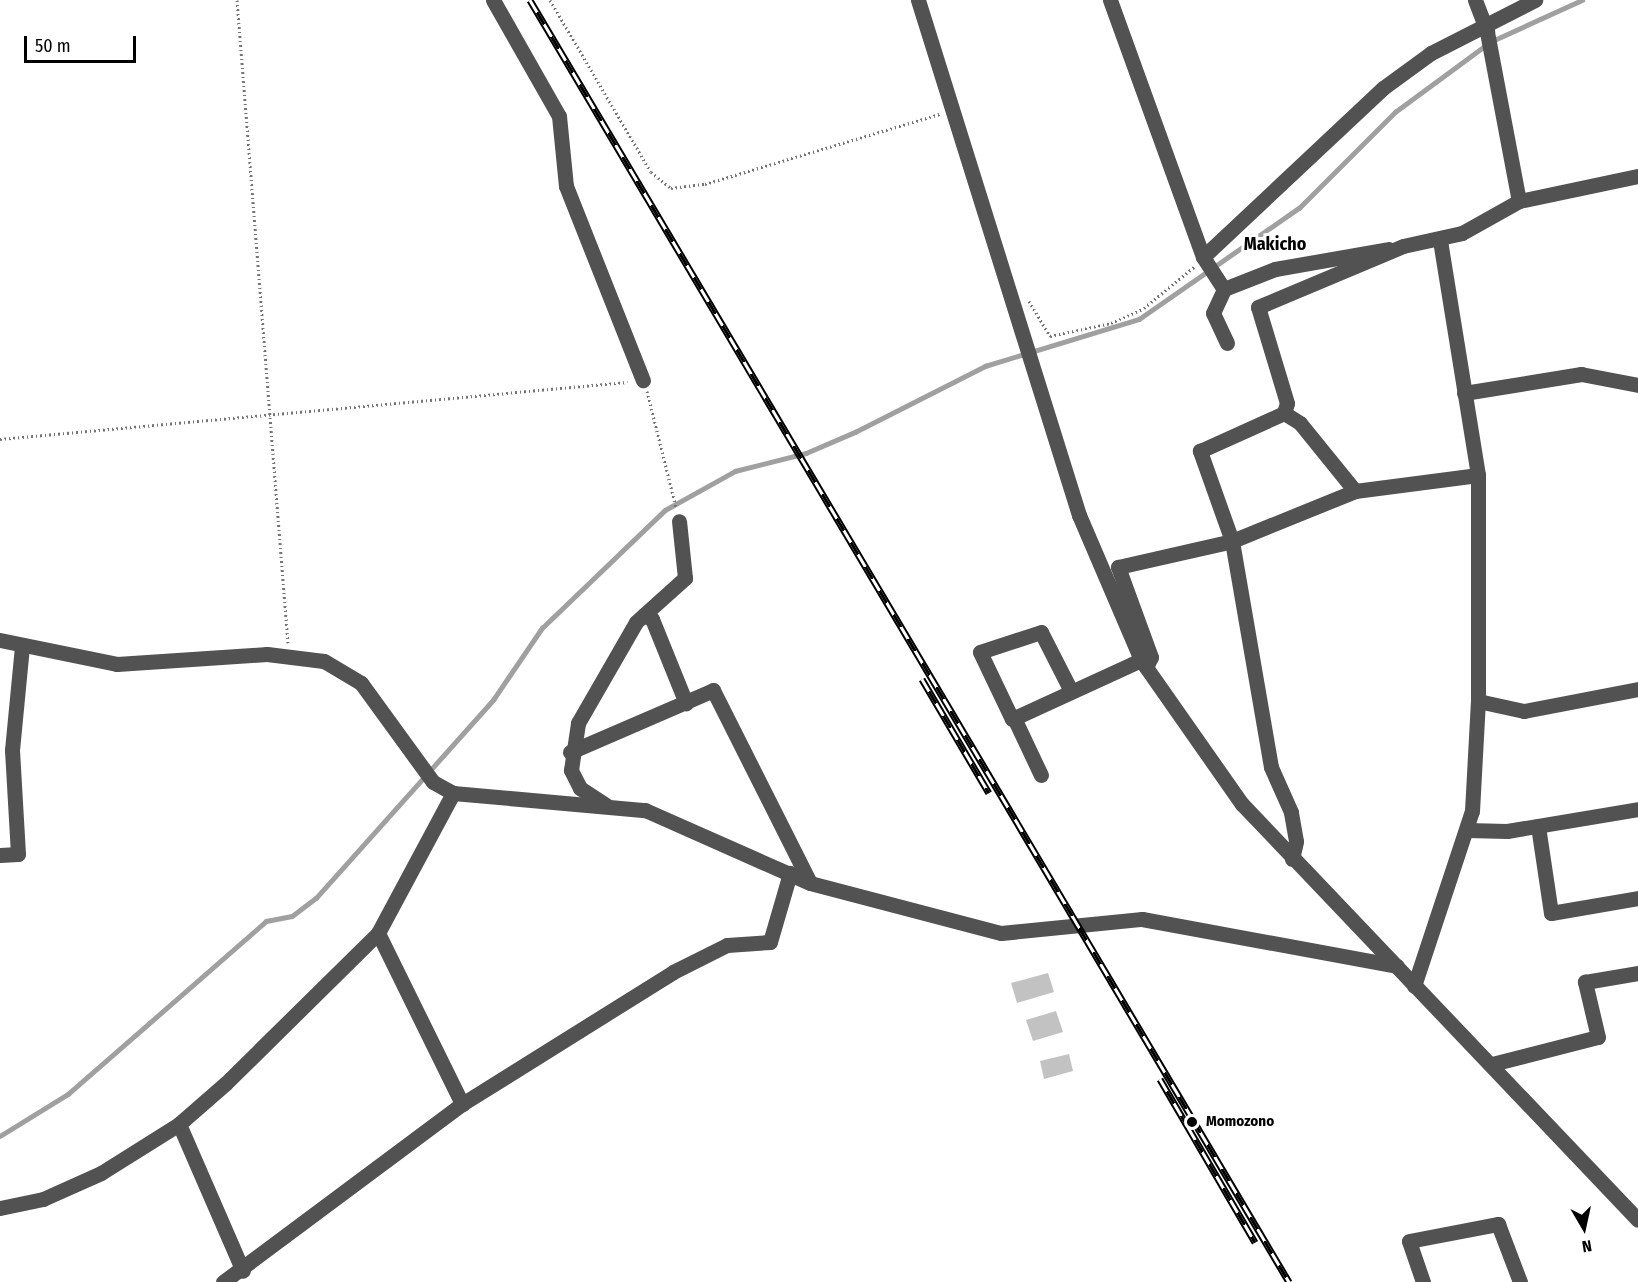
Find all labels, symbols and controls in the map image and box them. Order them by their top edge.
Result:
scale bar [27,24,140,62]
text: 50 m [35,35,71,57]
district label: Makicho [1244,233,1306,255]
marker: Momozono [1183,1113,1201,1131]
place label: Momozono [1206,1113,1274,1131]
north arrow [1554,1198,1614,1258]
text: N [1581,1236,1593,1256]

